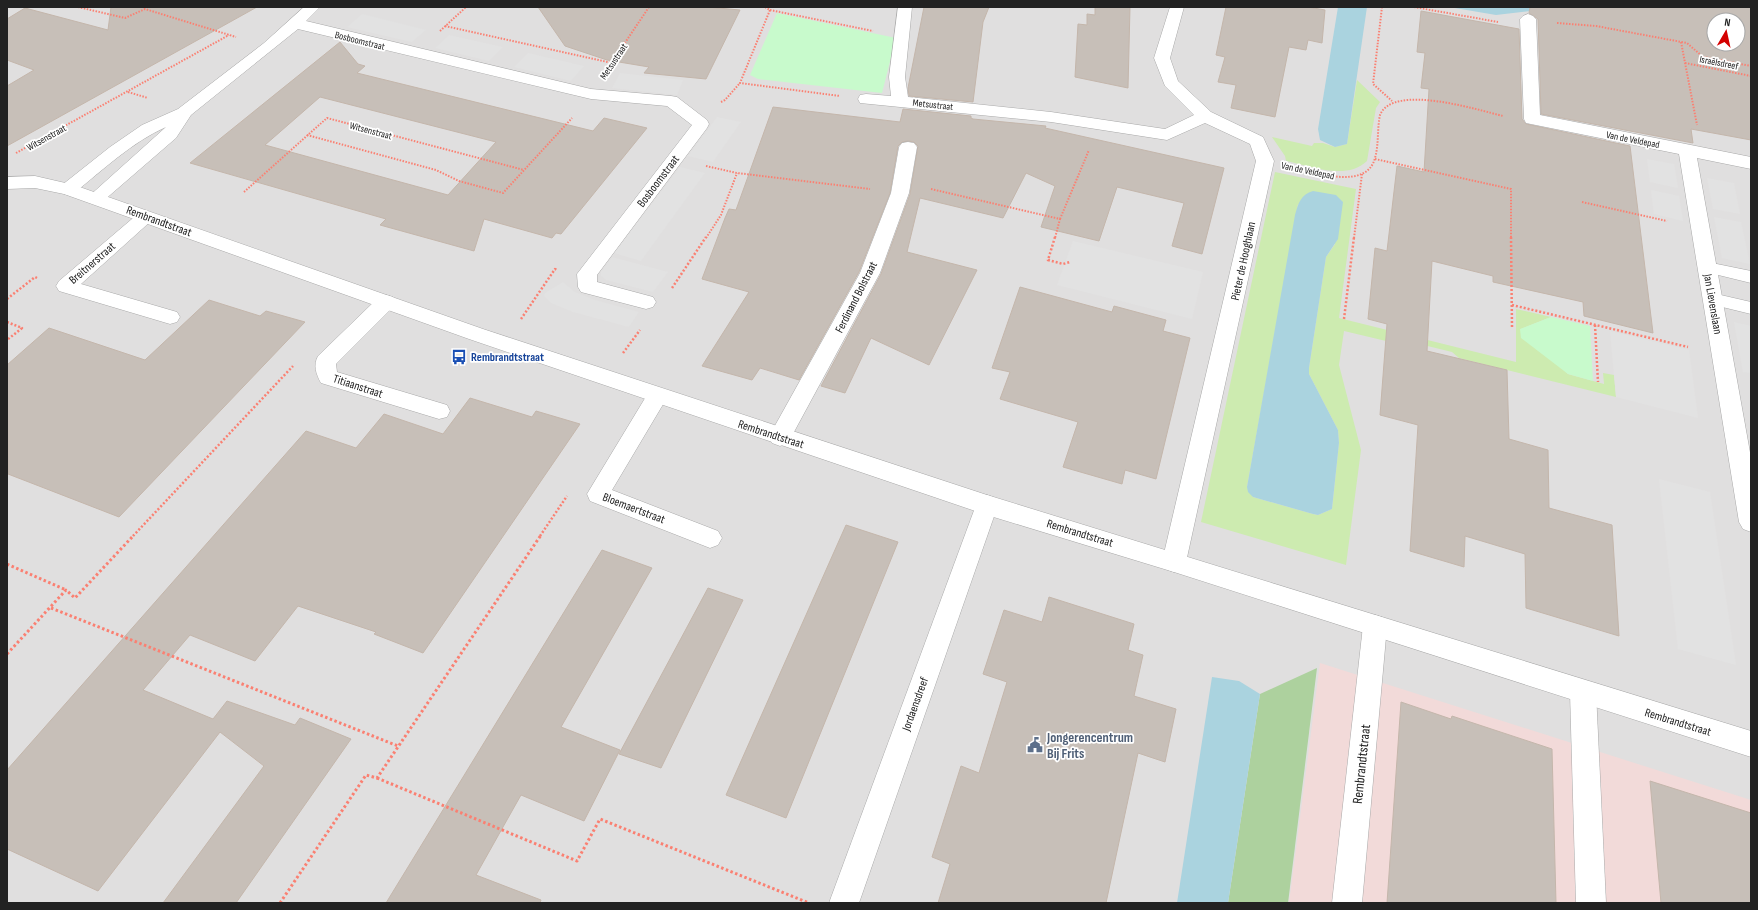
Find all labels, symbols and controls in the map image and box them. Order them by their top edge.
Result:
north arrow [1706,12,1746,52]
text: N [1724,16,1732,30]
street label: Bosboomstraat [333,29,386,53]
street label: Metsustraat [597,41,630,82]
street label: Israëlsdreef [1698,53,1739,73]
street label: Metsustraat [912,97,954,113]
street label: Witsenstraat [348,120,393,142]
street label: Witsenstraat [25,122,68,154]
street label: Van de Veldepad [1605,129,1661,151]
street label: Bosboomstraat [634,152,683,210]
street label: Van de Veldepad [1280,159,1336,182]
street label: Rembrandtstraat [124,203,194,240]
street label: Pieter de Hooghlaan [1228,220,1259,302]
street label: Breitnerstraat [66,239,119,288]
street label: Ferdinand Bolstraat [832,259,881,335]
street label: Jan Lievenslaan [1700,272,1725,335]
bus stop icon: Rembrandtstraat [450,348,468,366]
place label: Rembrandtstraat [471,350,544,365]
street label: Titiaanstraat [331,371,385,402]
street label: Rembrandtstraat [736,417,806,452]
street label: Bloemaertstraat [600,490,668,527]
street label: Rembrandtstraat [1045,516,1115,551]
street label: Jordaensdreef [899,675,932,734]
street label: Rembrandtstraat [1643,705,1713,740]
street label: Rembrandtstraat [1349,723,1374,805]
place label: Jongerencentrum Bij Frits [1046,729,1133,762]
public building icon: Jongerencentrum Bij Frits [1026,736,1044,754]

